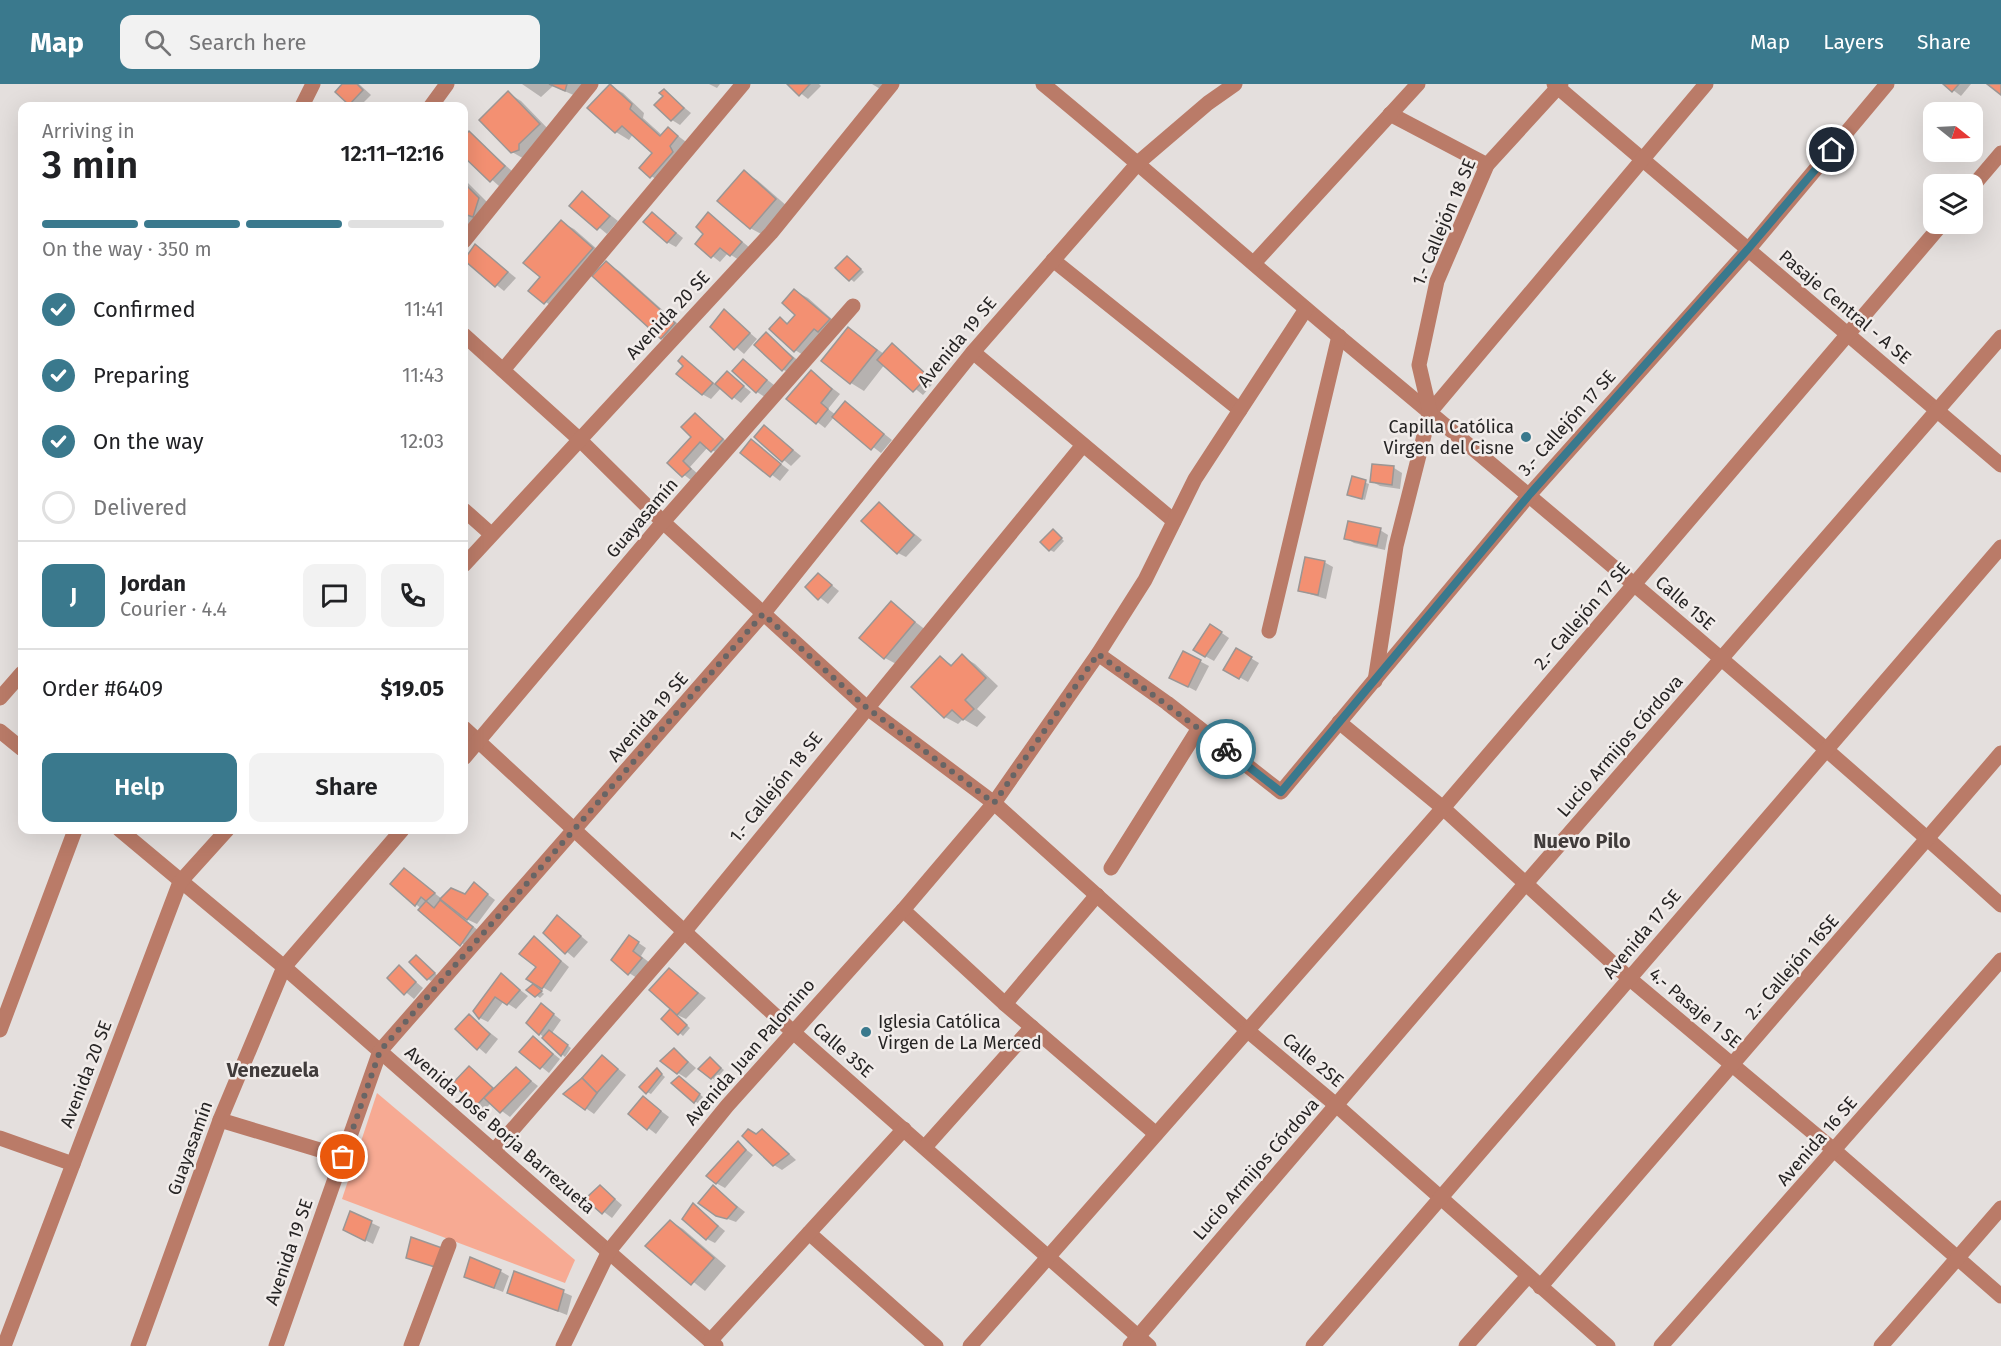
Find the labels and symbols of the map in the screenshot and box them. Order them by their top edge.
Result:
north arrow [1923,102,1983,162]
pin [1806,124,1857,175]
street label: 1.- Callejón 18 SE [1407,155,1481,289]
street label: Pasaje Central - A SE [1774,245,1916,369]
street label: Avenida 20 SE [621,266,715,364]
street label: Avenida 19 SE [913,292,1001,392]
street label: 3.- Callejón 17 SE [1514,365,1620,481]
place label: Capilla Católica Virgen del Cisne [1384,416,1514,459]
marker: Capilla Católica Virgen del Cisne [1519,430,1533,444]
street label: Guayasamín [601,474,683,562]
street label: 2.- Callejón 17 SE [1529,558,1635,674]
street label: Calle 1SE [1651,571,1719,635]
street label: Avenida 19 SE [603,668,693,766]
street label: Lucio Armijos Córdova [1552,671,1688,821]
courier [1196,719,1256,779]
street label: 1.- Callejón 18 SE [725,727,827,847]
district label: Nuevo Pilo [1533,829,1631,853]
street label: Avenida 17 SE [1598,885,1686,983]
street label: 2.- Callejón 16SE [1740,910,1844,1024]
street label: 4.- Pasaje 1 SE [1644,963,1746,1053]
street label: Avenida Juan Palomino [680,974,820,1130]
place label: Iglesia Católica Virgen de La Merced [878,1011,1042,1054]
street label: Avenida 20 SE [55,1017,117,1131]
street label: Calle 3SE [808,1018,878,1082]
marker: Iglesia Católica Virgen de La Merced [859,1025,873,1039]
street label: Calle 2SE [1278,1028,1348,1092]
street label: Avenida José Borja Barrezueta [400,1041,600,1219]
district label: Venezuela [226,1058,319,1082]
street label: Avenida 16 SE [1772,1092,1862,1190]
street label: Lucio Armijos Córdova [1188,1094,1324,1244]
street label: Guayasamín [163,1098,217,1198]
pin [317,1131,368,1182]
street label: Avenida 19 SE [260,1196,318,1308]

